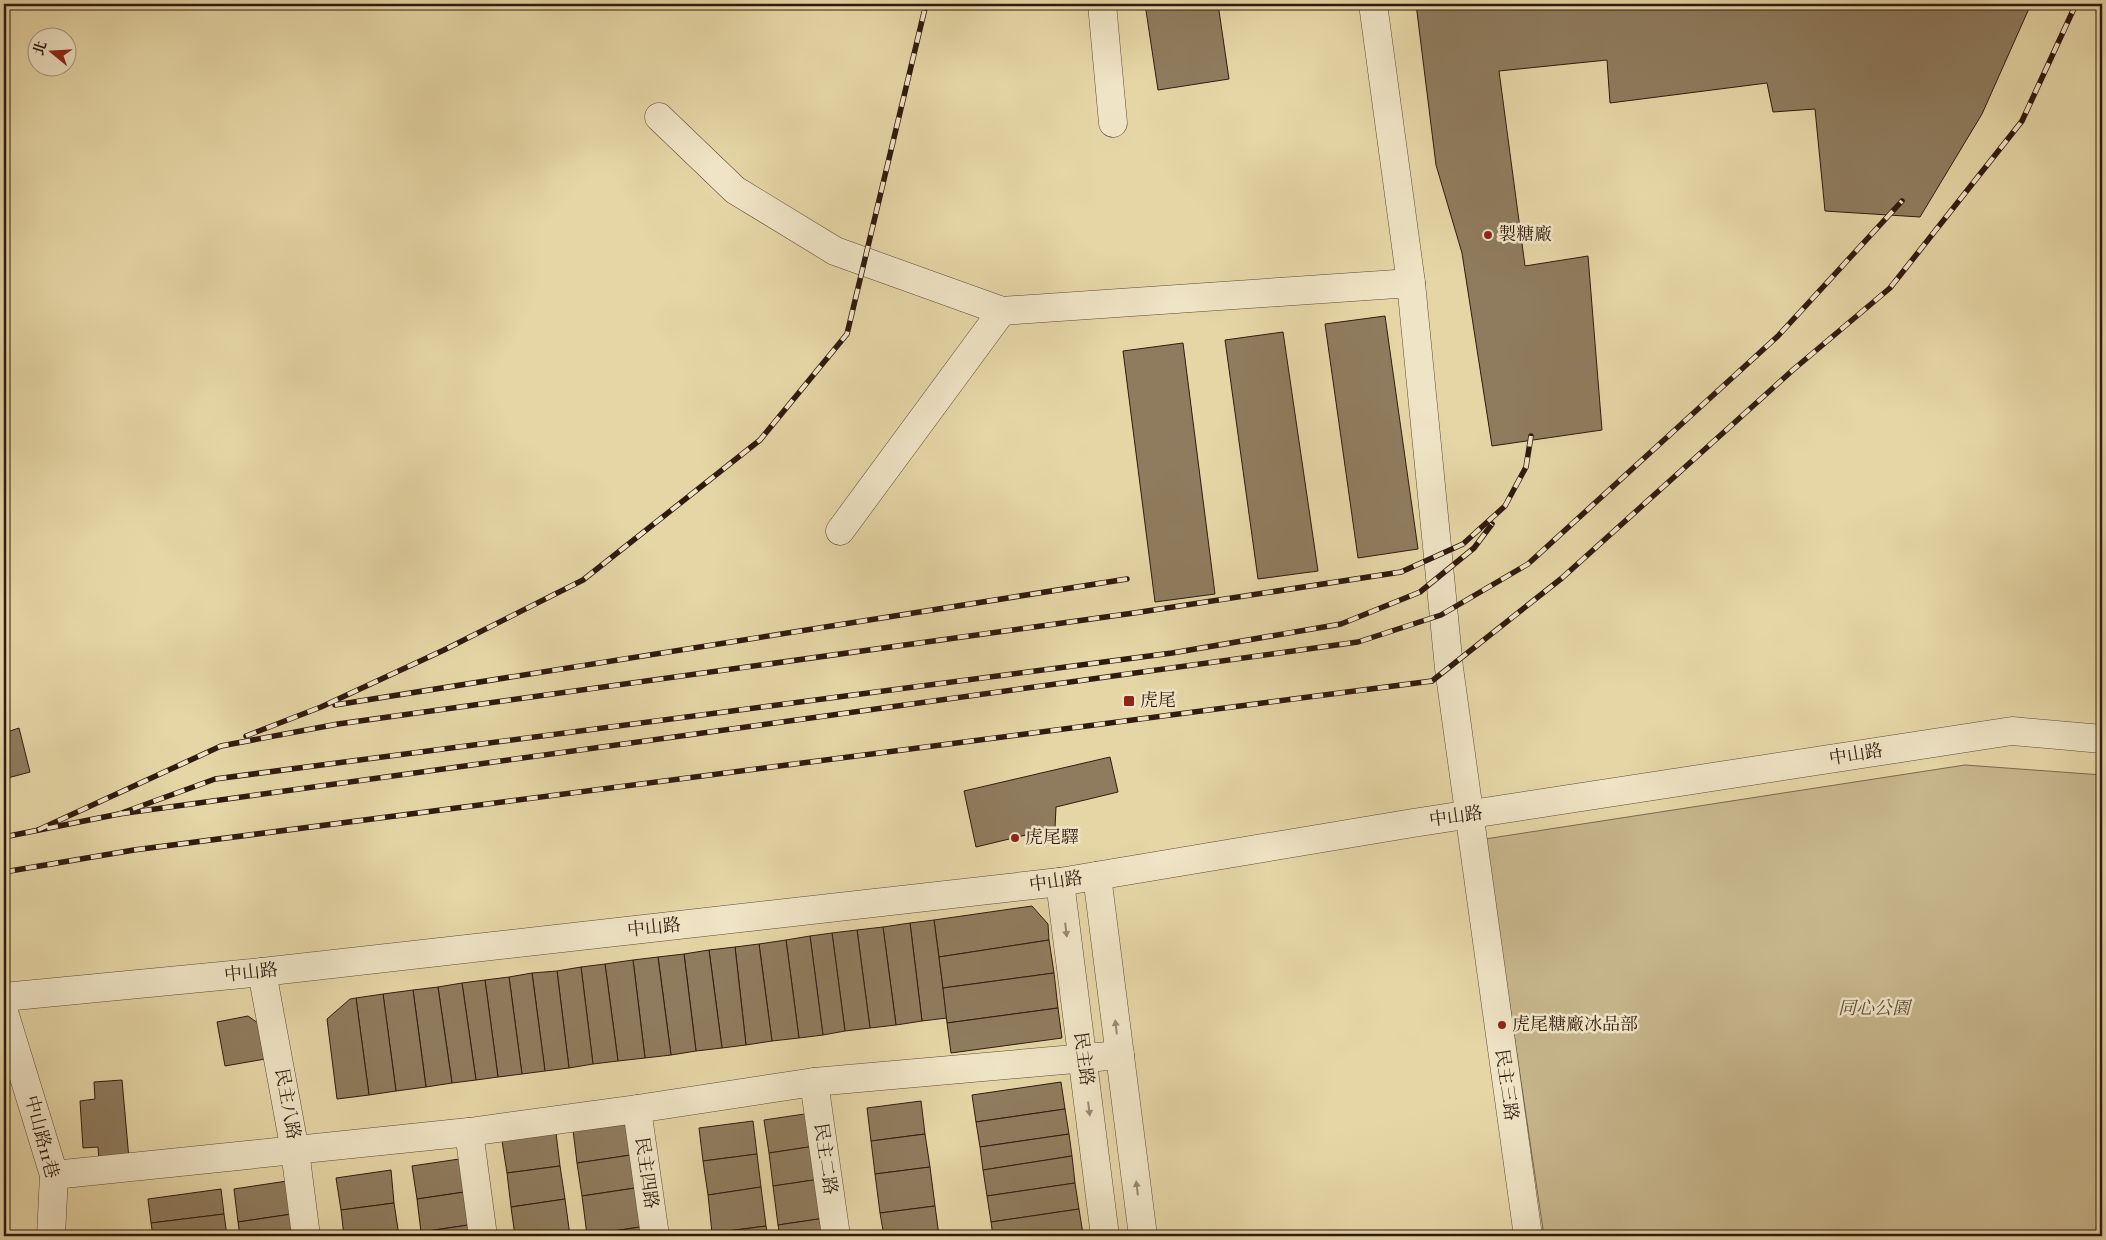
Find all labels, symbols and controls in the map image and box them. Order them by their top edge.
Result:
north arrow [28,28,78,78]
text: 北 [30,39,51,58]
place label: 製糖廠 [1498,224,1552,246]
marker: 製糖廠 [1482,229,1494,241]
place label: 虎尾 [1140,690,1176,712]
marker: 虎尾 [1122,694,1136,708]
street label: 中山路 [1828,740,1884,770]
street label: 中山路 [1428,802,1484,832]
place label: 虎尾驛 [1025,827,1079,849]
marker: 虎尾驛 [1009,832,1021,844]
street label: 中山路 [1028,867,1084,897]
street label: 中山路 [626,914,682,942]
one-way arrow [1062,923,1070,939]
street label: 中山路 [223,959,279,987]
park label: 同心公園 [1838,998,1913,1020]
place label: 虎尾糖廠冰品部 [1512,1014,1638,1036]
one-way arrow [1112,1018,1120,1034]
marker: 虎尾糖廠冰品部 [1496,1019,1508,1031]
street label: 民主路 [1069,1031,1097,1087]
street label: 民主三路 [1490,1048,1522,1122]
street label: 民主八路 [270,1067,304,1141]
street label: 中山路11巷 [19,1093,63,1181]
one-way arrow [1085,1101,1093,1117]
street label: 民主二路 [809,1122,841,1196]
street label: 民主四路 [630,1136,662,1210]
one-way arrow [1133,1180,1141,1196]

